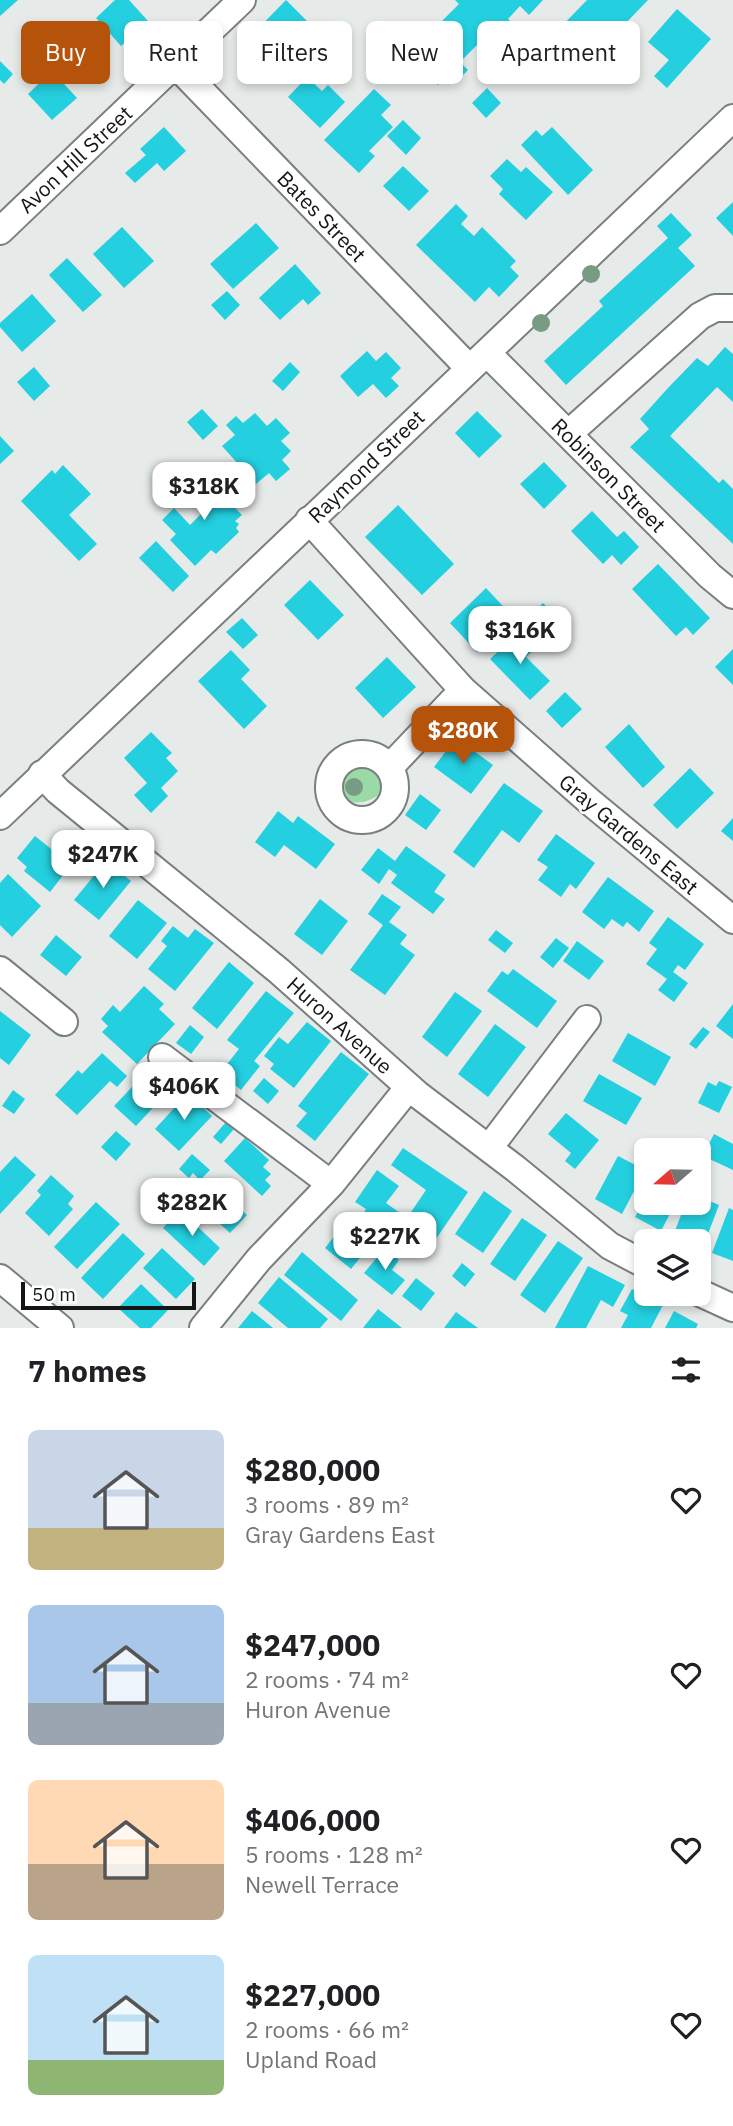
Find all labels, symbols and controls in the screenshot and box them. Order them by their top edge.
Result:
chip: Buy [21,21,110,84]
chip: Rent [124,21,223,84]
chip: Filters [237,21,352,84]
chip: New [366,21,463,84]
chip: Apartment [477,21,640,84]
street label: Avon Hill Street [12,99,138,219]
street label: Bates Street [271,164,373,268]
street label: Raymond Street [302,403,430,529]
street label: Robinson Street [546,412,672,538]
pin: $318K [155,462,253,522]
text: $318K [168,470,240,500]
pin: $316K [471,606,569,666]
text: $316K [484,614,556,644]
pin: $280K [414,706,512,766]
text: $280K [427,714,499,744]
street label: Gray Gardens East [553,767,705,901]
pin: $247K [54,830,152,890]
text: $247K [67,838,139,868]
street label: Huron Avenue [281,970,399,1080]
pin: $406K [135,1062,233,1122]
text: $406K [148,1070,220,1100]
north arrow [634,1138,710,1214]
map controls [634,1138,711,1306]
pin: $282K [143,1178,241,1238]
text: $282K [156,1186,228,1216]
pin: $227K [336,1212,434,1272]
text: $227K [349,1220,421,1250]
button: layers [634,1229,711,1306]
scale bar [21,1279,196,1311]
text: 50 m [32,1282,76,1306]
text: 7 homes [28,1351,147,1390]
icon: filters [667,1351,705,1389]
text: $280,000 [245,1450,380,1489]
icon: home [84,1458,168,1542]
icon: heart [667,1481,705,1519]
text: 3 rooms · 89 m² [245,1489,409,1519]
text: Gray Gardens East [245,1519,435,1549]
text: $247,000 [245,1625,380,1664]
icon: home [84,1633,168,1717]
icon: heart [667,1656,705,1694]
text: 2 rooms · 74 m² [245,1664,409,1694]
text: Huron Avenue [245,1694,391,1724]
text: $406,000 [245,1800,380,1839]
icon: home [84,1808,168,1892]
icon: heart [667,1831,705,1869]
text: 5 rooms · 128 m² [245,1839,423,1869]
text: Newell Terrace [245,1869,399,1899]
text: $227,000 [245,1975,380,2014]
icon: home [84,1983,168,2067]
icon: heart [667,2006,705,2044]
text: 2 rooms · 66 m² [245,2014,409,2044]
text: Upland Road [245,2044,377,2074]

